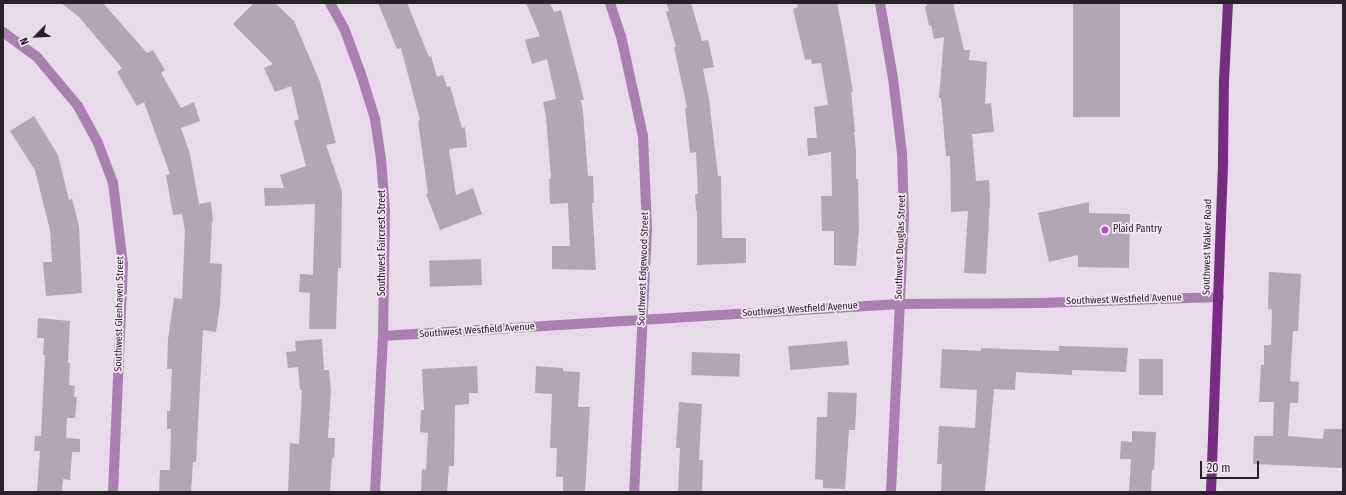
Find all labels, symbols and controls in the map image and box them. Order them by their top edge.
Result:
north arrow [16,16,56,56]
text: N [17,35,32,47]
street label: Southwest Faircrest Street [377,190,389,296]
street label: Southwest Douglas Street [893,194,909,300]
street label: Southwest Walker Road [1201,199,1215,295]
street label: Southwest Edgewood Street [636,212,652,326]
place label: Plaid Pantry [1113,224,1162,236]
marker: Plaid Pantry [1100,225,1110,235]
street label: Southwest Glenhaven Street [113,256,127,372]
street label: Southwest Westfield Avenue [1066,292,1182,308]
street label: Southwest Westfield Avenue [742,300,858,320]
street label: Southwest Westfield Avenue [419,321,535,341]
scale bar [1202,453,1261,479]
text: 20 m [1207,461,1231,475]

